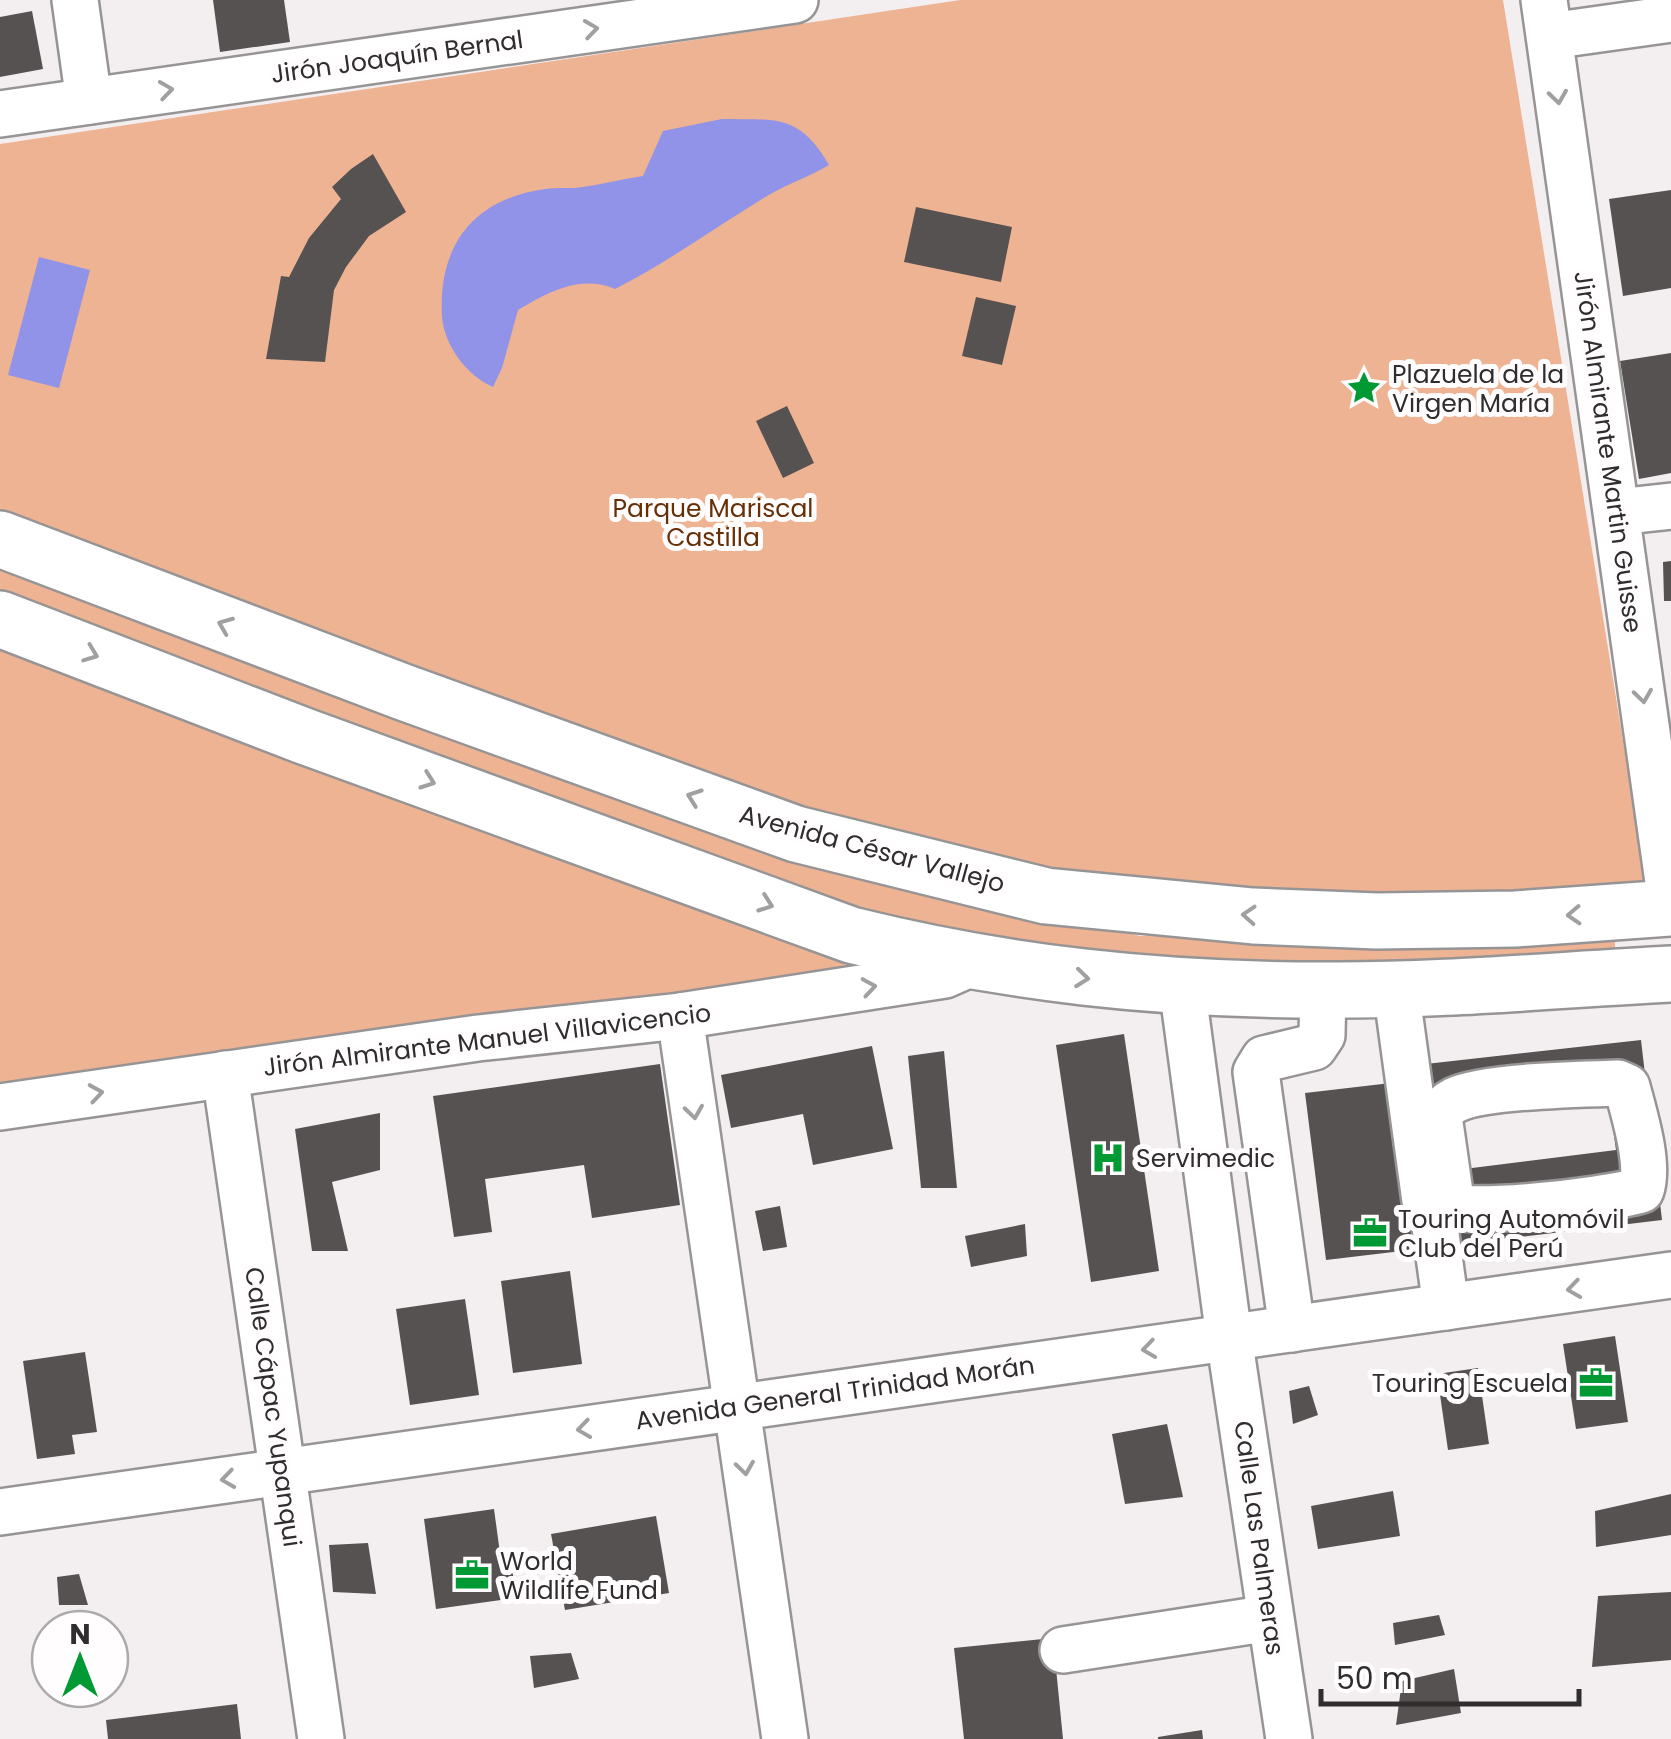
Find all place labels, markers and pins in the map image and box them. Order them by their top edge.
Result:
place label: Plazuela de la Virgen María [1392,357,1564,421]
place icon: Plazuela de la Virgen María [1345,369,1383,407]
hospital icon: Servimedic [1089,1139,1127,1177]
place label: Servimedic [1136,1141,1275,1176]
place label: Touring Automóvil Club del Perú [1398,1202,1625,1266]
office icon: Touring Automóvil Club del Perú [1351,1214,1389,1252]
office icon: Touring Escuela [1577,1364,1615,1402]
place label: Touring Escuela [1372,1366,1568,1401]
place label: World Wildlife Fund [500,1544,658,1608]
office icon: World Wildlife Fund [453,1556,491,1594]

